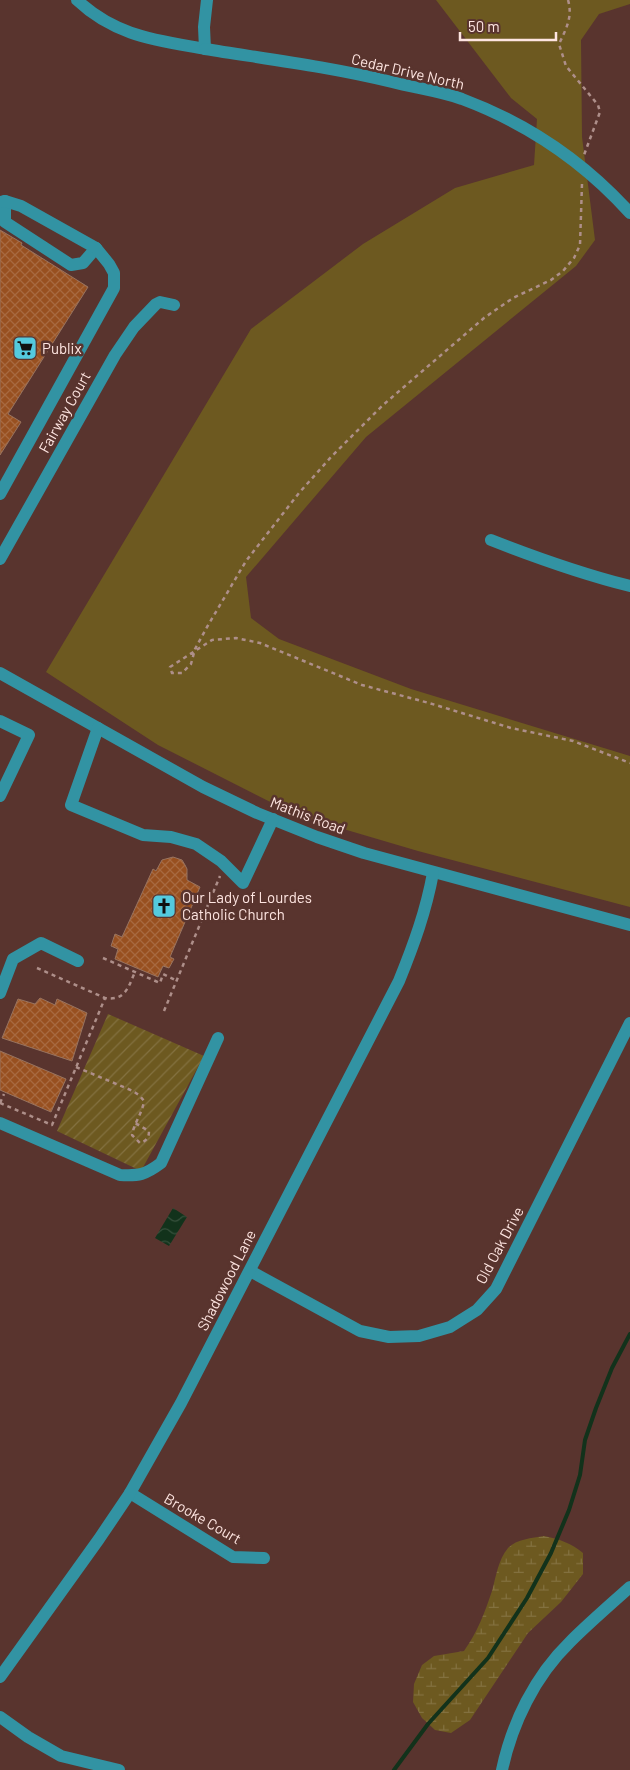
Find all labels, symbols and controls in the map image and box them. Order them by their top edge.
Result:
scale bar [460,10,556,42]
text: 50 m [468,17,500,35]
street label: Cedar Drive North [350,49,466,93]
supermarket icon: Publix [12,335,38,361]
place label: Publix [42,339,82,357]
street label: Fairway Court [34,368,94,456]
street label: Mathis Road [268,792,348,838]
place label: Our Lady of Lourdes Catholic Church [182,888,312,923]
church icon: Our Lady of Lourdes Catholic Church [151,893,177,919]
street label: Old Oak Drive [471,1203,527,1287]
street label: Shadowood Lane [193,1227,259,1333]
street label: Brooke Court [161,1489,245,1547]

